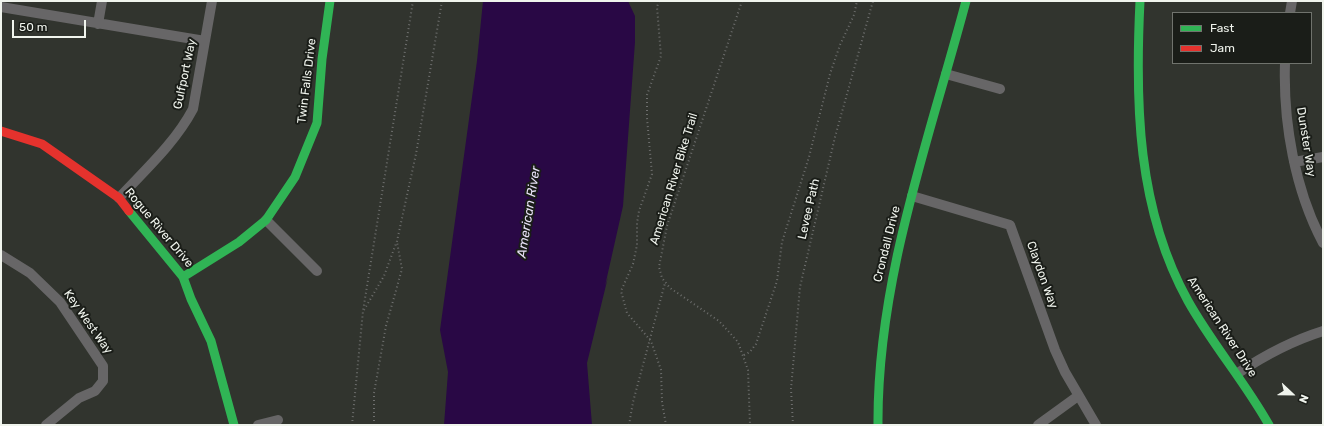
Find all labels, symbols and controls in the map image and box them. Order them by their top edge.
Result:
scale bar [14,12,88,38]
legend [1172,12,1312,64]
text: 50 m [19,20,47,34]
text: Fast [1210,21,1234,35]
street label: Gulfport Way [171,37,199,111]
street label: Twin Falls Drive [295,38,319,124]
text: Jam [1210,41,1235,55]
street label: Dunster Way [1293,106,1319,178]
street label: American River Bike Trail [647,111,701,247]
water label: American River [514,165,544,259]
street label: Levee Path [795,177,823,241]
street label: Rogue River Drive [122,185,196,271]
street label: Crondall Drive [871,204,903,284]
street label: Claydon Way [1023,239,1061,311]
street label: American River Drive [1184,274,1260,380]
street label: Key West Way [61,287,115,357]
north arrow [1272,374,1312,414]
text: N [1296,393,1311,405]

